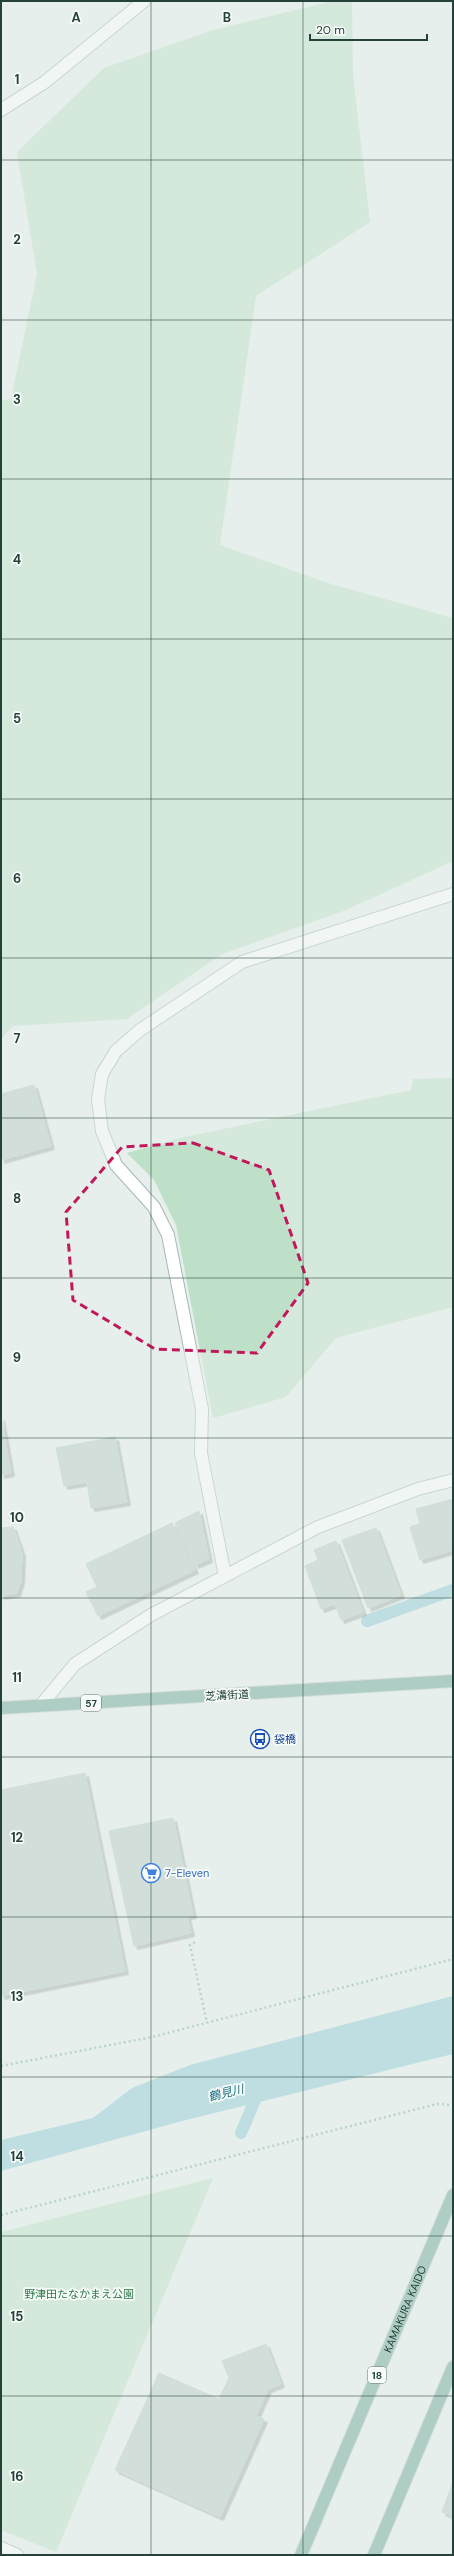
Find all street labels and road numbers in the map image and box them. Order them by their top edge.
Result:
street label: 芝溝街道 [205,1687,249,1703]
road number: 57 [81,1695,101,1711]
street label: KAMAKURA KAIDO [380,2263,429,2355]
road number: 18 [368,2367,386,2383]

